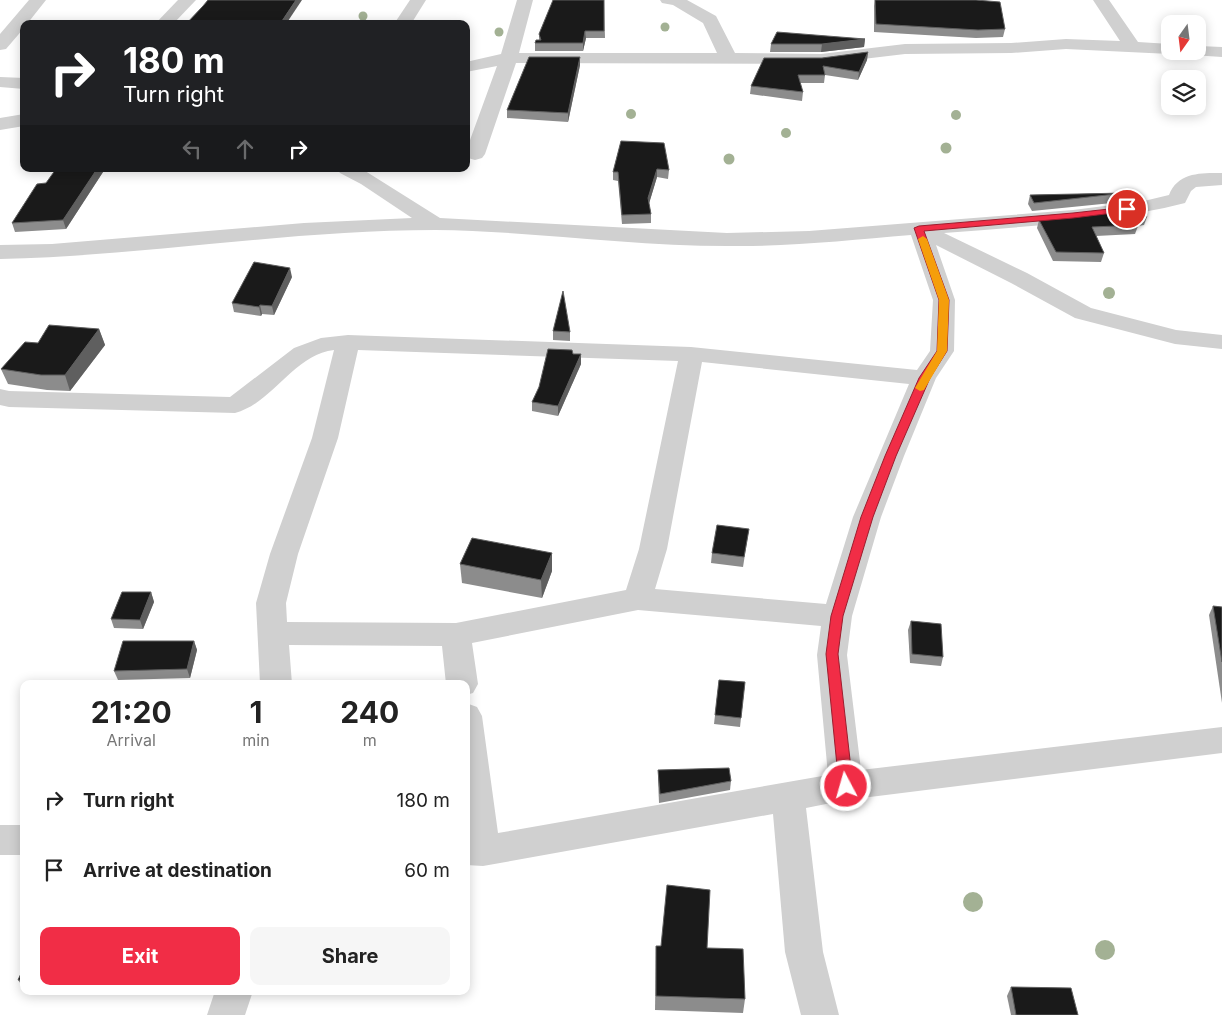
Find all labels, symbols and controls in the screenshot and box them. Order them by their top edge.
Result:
north arrow [1161,15,1206,60]
map controls [1161,15,1206,115]
text: 180 m [123,39,225,81]
icon: right [40,40,105,105]
button: layers [1161,70,1206,115]
text: Turn right [123,81,224,107]
icon: left [178,135,206,163]
icon: ahead [231,135,259,163]
icon: right [284,135,312,163]
pin [1106,188,1148,230]
icon: arrive [1113,195,1141,223]
text: 21:20 [91,694,172,730]
text: 1 [250,694,262,730]
text: 240 [340,694,399,730]
text: Arrival [107,730,156,750]
text: min [242,730,270,750]
text: m [363,730,377,750]
position arrow [819,759,871,811]
icon: right [40,786,68,814]
text: Turn right [83,789,174,812]
text: 180 m [397,789,450,812]
icon: arrive [40,856,68,884]
text: Arrive at destination [83,859,272,882]
text: 60 m [404,859,450,882]
button: Exit [40,927,240,985]
button: Share [250,927,450,985]

